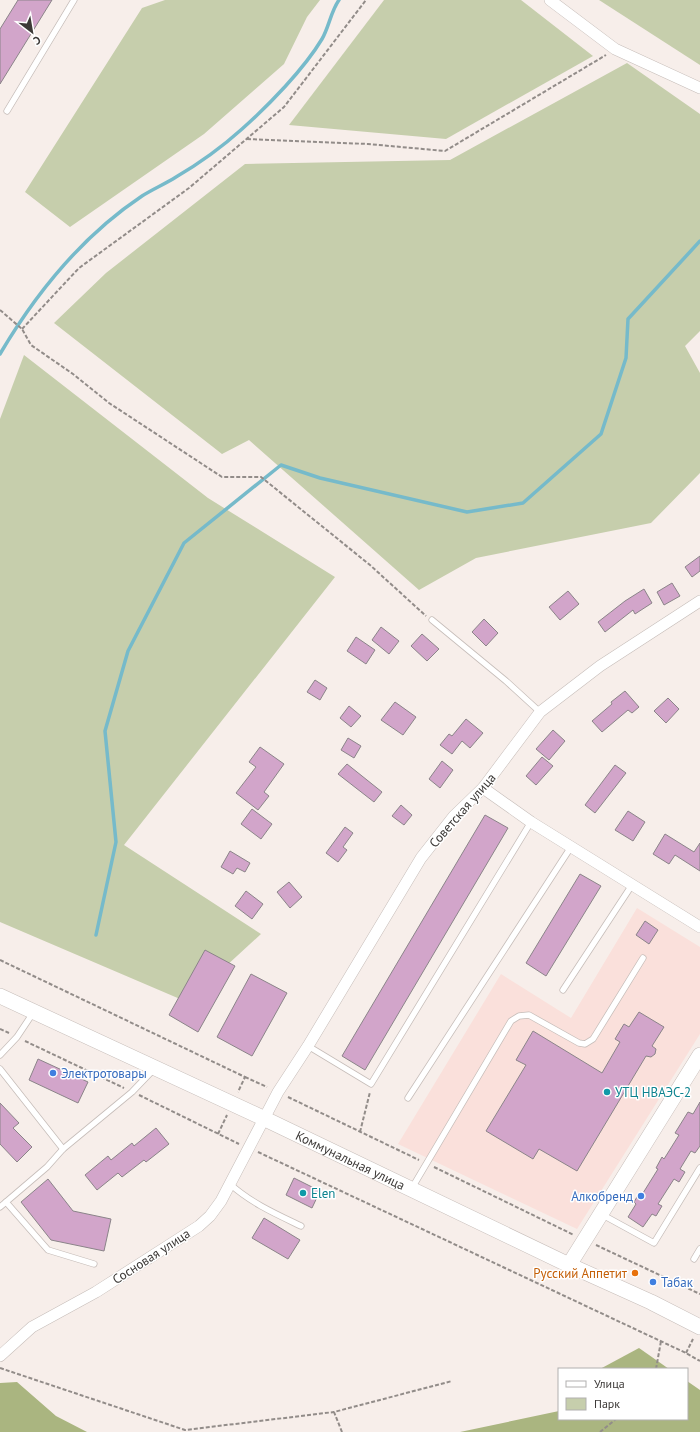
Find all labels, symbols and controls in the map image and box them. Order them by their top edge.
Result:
north arrow [12,12,52,52]
text: С [31,33,43,48]
street label: Советская улица [425,770,499,851]
place label: Электротовары [61,1065,147,1082]
marker: Электротовары [48,1068,58,1078]
place label: УТЦ НВАЭС-2 [615,1084,691,1101]
marker: УТЦ НВАЭС-2 [602,1087,612,1097]
street label: Коммунальная улица [293,1127,408,1194]
place label: Elen [311,1185,335,1202]
marker: Elen [298,1188,308,1198]
place label: Алкобренд [571,1188,633,1205]
marker: Алкобренд [636,1191,646,1201]
street label: Сосновая улица [109,1225,193,1288]
place label: Русский Аппетит [533,1265,628,1282]
marker: Русский Аппетит [630,1268,640,1278]
place label: Табак [661,1274,694,1291]
marker: Табак [648,1277,658,1287]
legend [558,1368,688,1420]
text: Улица [594,1376,625,1391]
text: Парк [594,1396,620,1411]

